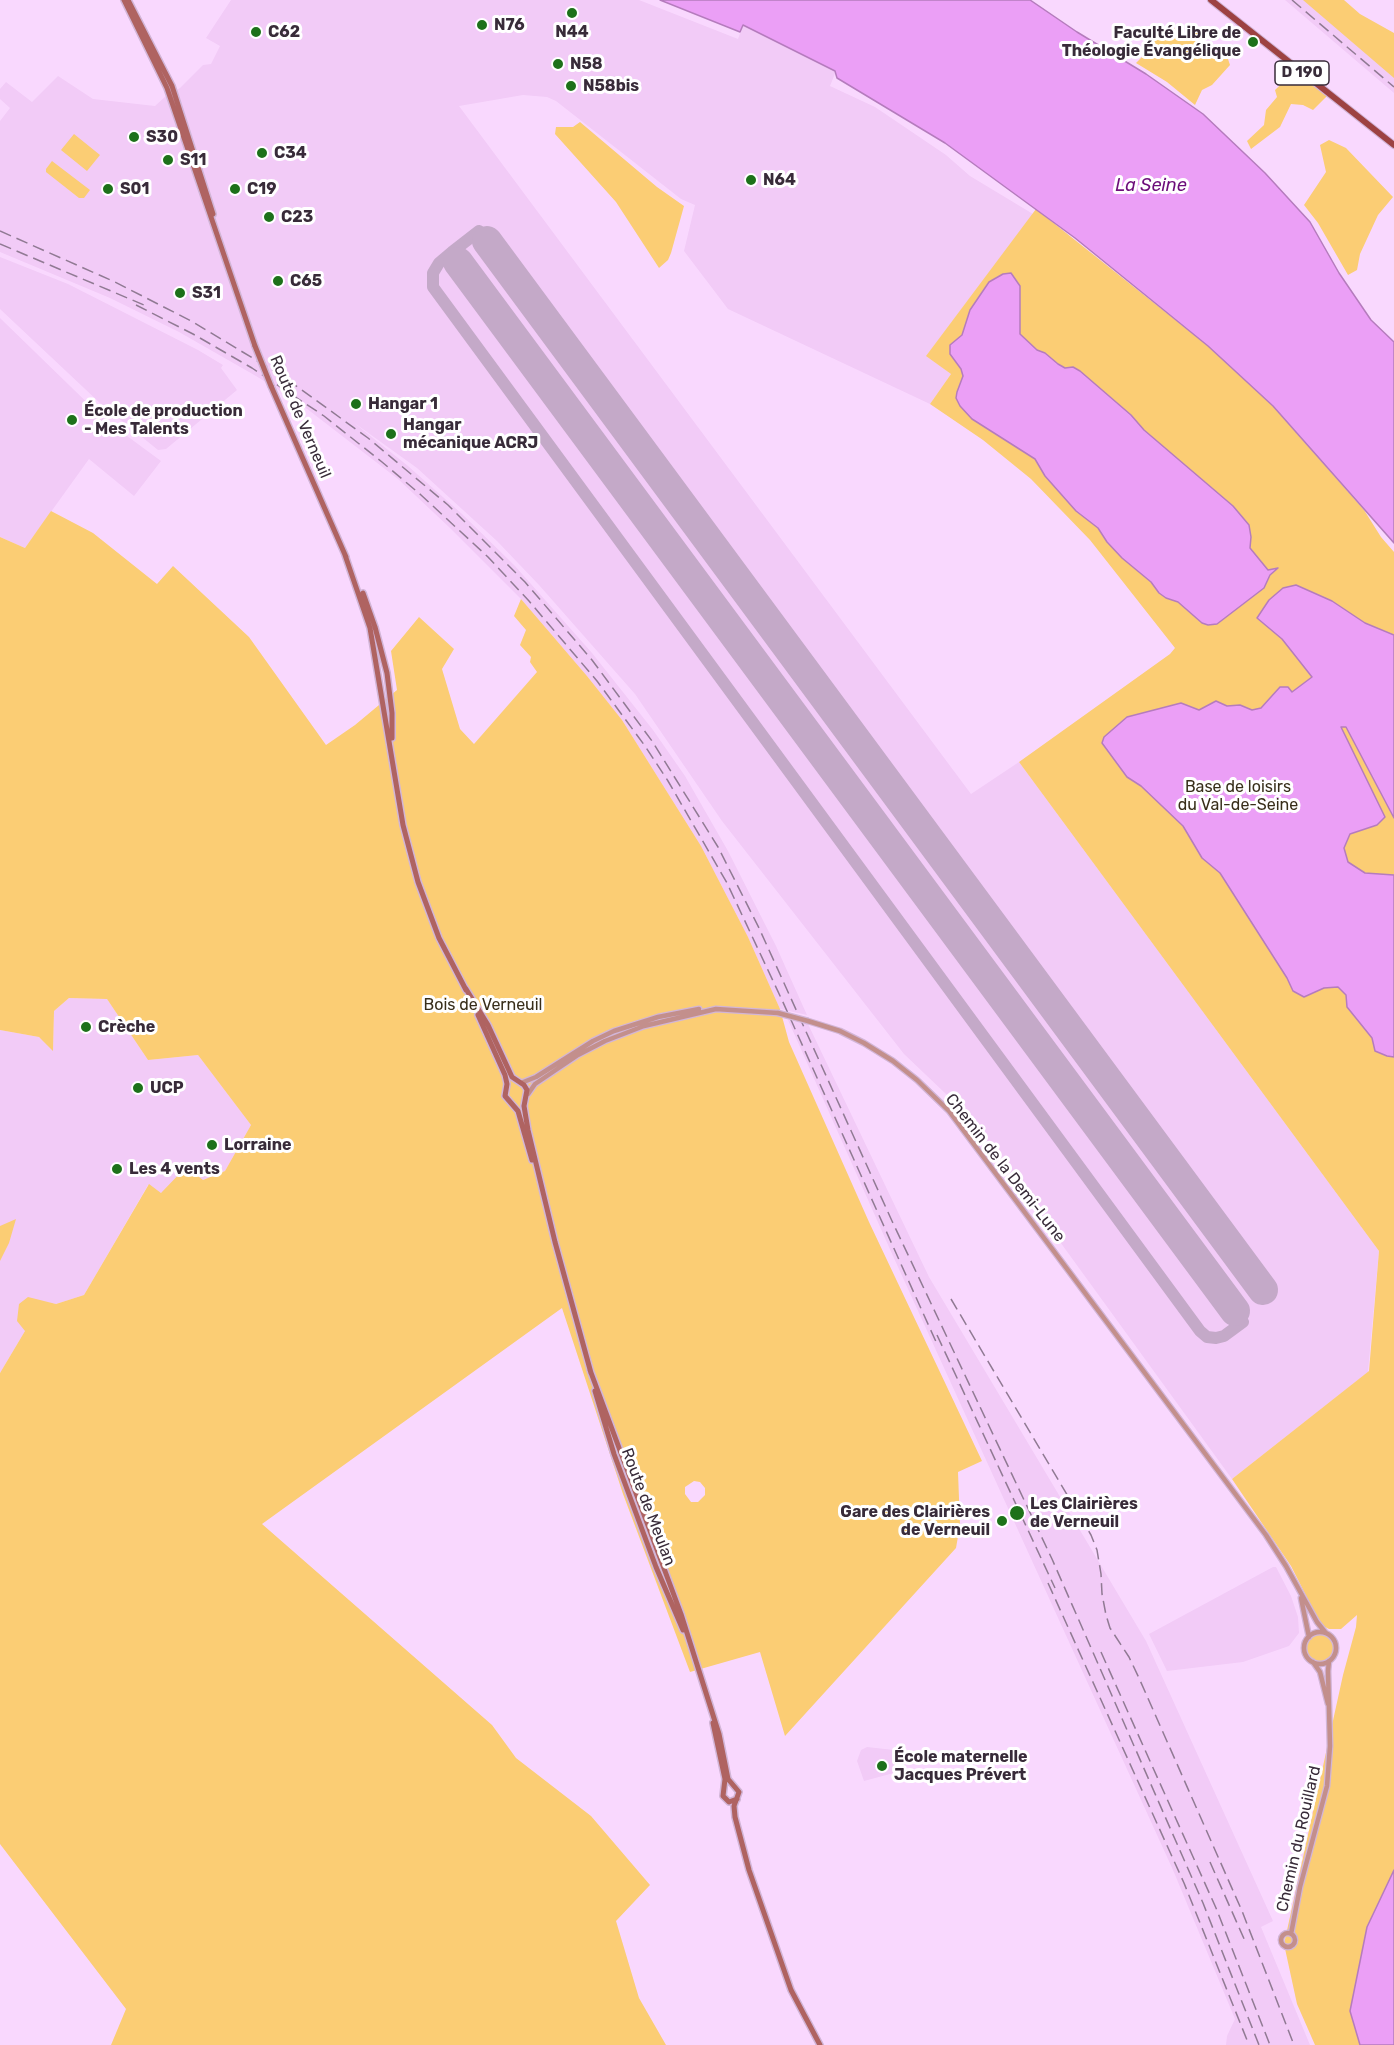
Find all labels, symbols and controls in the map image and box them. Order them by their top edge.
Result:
marker: N44 [565,6,579,20]
place label: N76 [494,15,525,35]
marker: N76 [475,18,489,32]
place label: C62 [268,22,300,42]
place label: N44 [555,22,589,42]
place label: Faculté Libre de Théologie Évangélique [1062,23,1241,61]
marker: C62 [249,25,263,39]
marker: Faculté Libre de Théologie Évangélique [1246,35,1260,49]
place label: N58 [570,54,603,74]
marker: N58 [551,57,565,71]
road number: D 190 [1275,61,1329,85]
place label: N58bis [583,76,639,96]
marker: N58bis [564,79,578,93]
place label: S30 [146,127,178,147]
marker: S30 [127,130,141,144]
place label: C34 [274,143,307,163]
marker: C34 [255,146,269,160]
place label: S11 [180,150,207,170]
marker: S11 [161,153,175,167]
place label: N64 [763,170,796,190]
marker: N64 [744,173,758,187]
water label: La Seine [1115,175,1187,197]
place label: S01 [120,179,149,199]
place label: C19 [247,179,276,199]
marker: S01 [101,182,115,196]
marker: C19 [228,182,242,196]
place label: C23 [281,207,313,227]
marker: C23 [262,210,276,224]
place label: C65 [290,271,322,291]
marker: C65 [271,274,285,288]
place label: S31 [192,283,221,303]
marker: S31 [173,286,187,300]
street label: Route de Verneuil [265,353,335,481]
place label: Hangar 1 [368,394,438,414]
marker: Hangar 1 [349,397,363,411]
place label: École de production - Mes Talents [84,401,243,439]
marker: École de production - Mes Talents [65,413,79,427]
place label: Hangar mécanique ACRJ [403,415,538,453]
marker: Hangar mécanique ACRJ [384,427,398,441]
park label: Base de loisirs du Val-de-Seine [1178,777,1298,815]
park label: Bois de Verneuil [424,995,542,1015]
place label: Crèche [98,1017,155,1037]
marker: Crèche [79,1020,93,1034]
place label: UCP [150,1078,184,1098]
marker: UCP [131,1081,145,1095]
street label: Chemin de la Demi-Lune [941,1090,1069,1246]
place label: Lorraine [224,1135,291,1155]
marker: Lorraine [205,1138,219,1152]
place label: Les 4 vents [129,1159,220,1179]
marker: Les 4 vents [110,1162,124,1176]
street label: Route de Meulan [617,1445,679,1569]
place label: Les Clairières de Verneuil [1030,1494,1138,1532]
place label: Gare des Clairières de Verneuil [840,1502,990,1540]
marker: Les Clairières de Verneuil [1008,1504,1026,1522]
marker: Gare des Clairières de Verneuil [995,1514,1009,1528]
place label: École maternelle Jacques Prévert [894,1747,1028,1785]
marker: École maternelle Jacques Prévert [875,1759,889,1773]
street label: Chemin du Rouillard [1273,1764,1325,1914]

